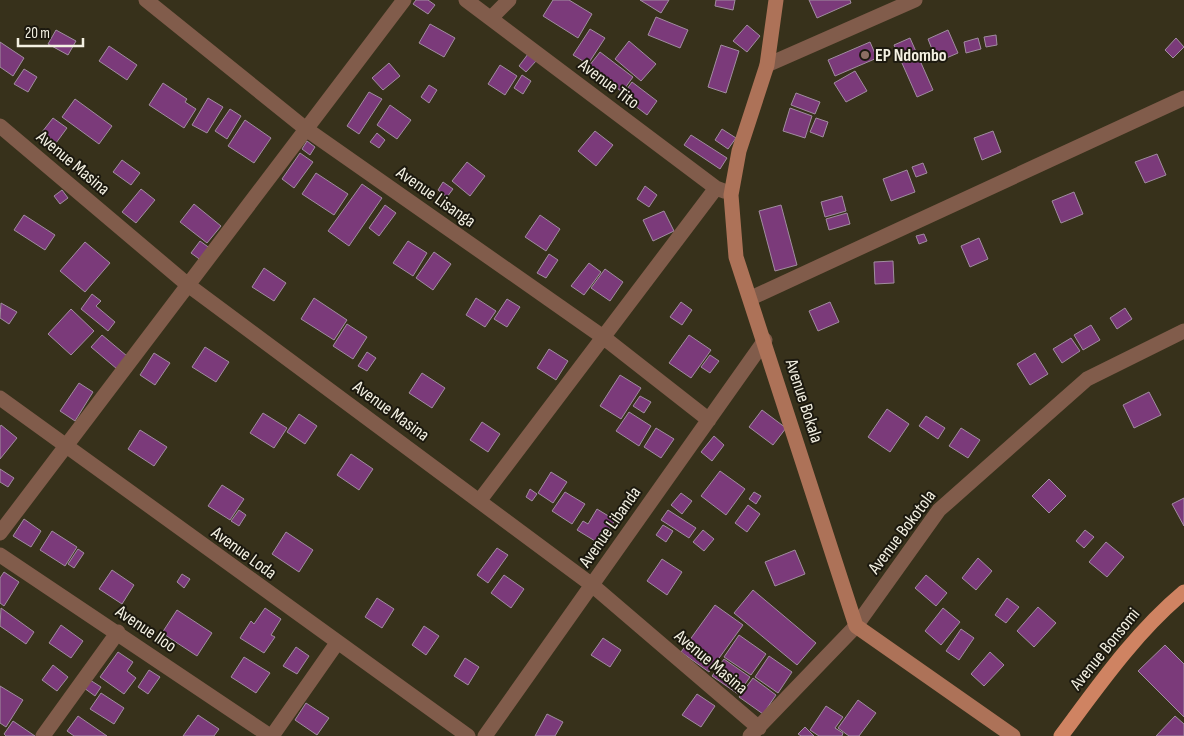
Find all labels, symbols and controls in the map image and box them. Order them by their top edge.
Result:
scale bar [18,15,82,47]
text: 20 m [25,24,50,43]
place label: EP Ndombo [875,45,947,66]
marker: EP Ndombo [859,49,871,61]
street label: Avenue Tito [574,54,643,114]
street label: Avenue Masina [31,126,114,200]
street label: Avenue Lisanga [392,161,480,232]
street label: Avenue Bokala [780,356,827,445]
street label: Avenue Masina [348,376,433,446]
street label: Avenue Libanda [574,483,645,572]
street label: Avenue Bokotola [863,486,940,579]
street label: Avenue Loda [207,522,281,584]
street label: Avenue Iloo [111,601,180,657]
street label: Avenue Bonsomi [1065,604,1144,695]
street label: Avenue Masina [669,625,752,699]

